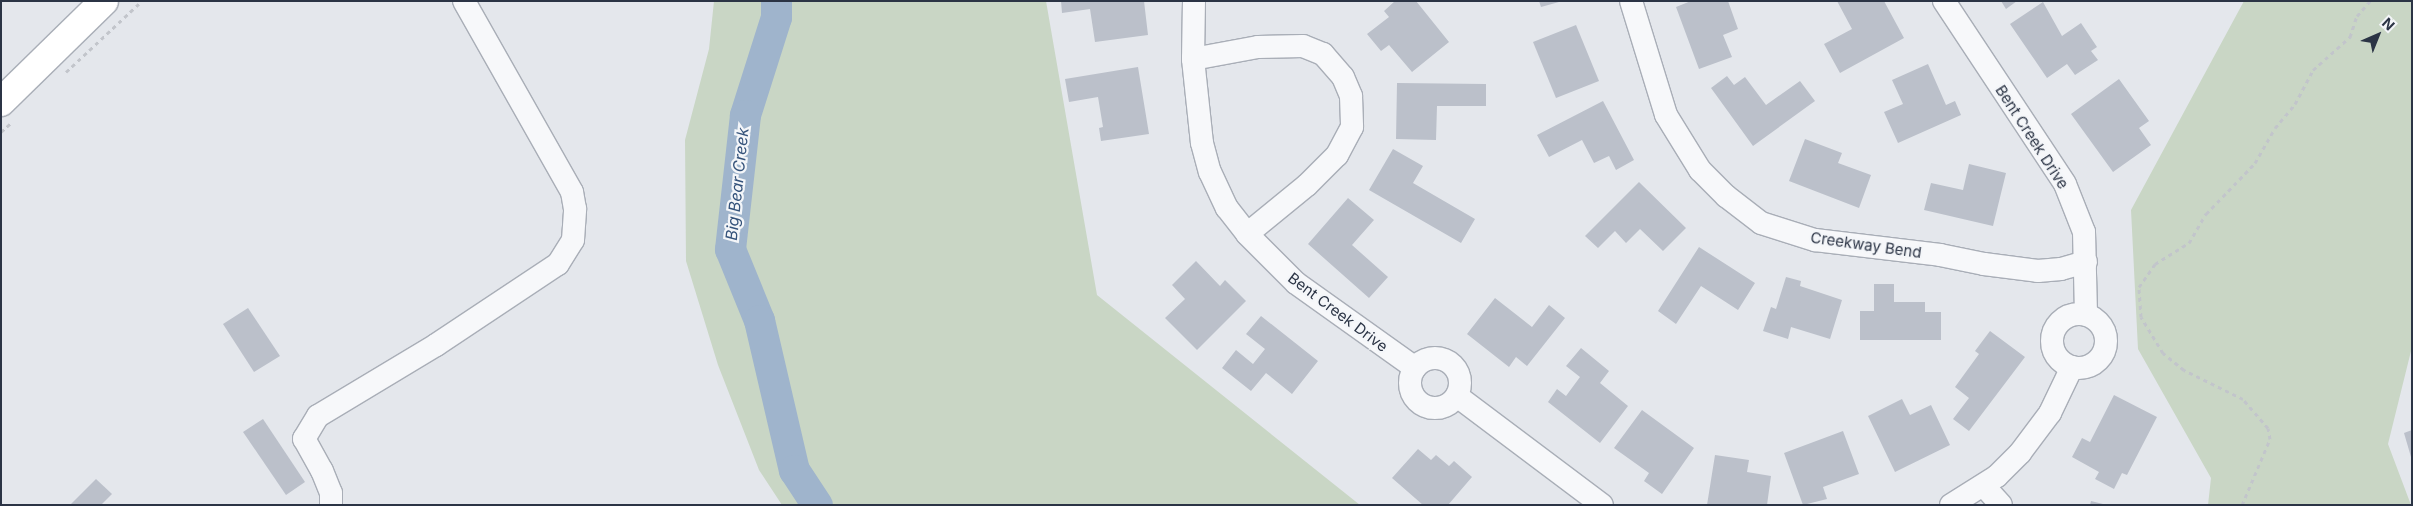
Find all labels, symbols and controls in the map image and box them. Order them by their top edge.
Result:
north arrow [2353,10,2403,60]
text: N [2379,14,2399,34]
street label: Bent Creek Drive [1992,82,2072,192]
water label: Big Bear Creek [722,127,752,241]
street label: Creekway Bend [1809,228,1923,262]
street label: Bent Creek Drive [1285,269,1391,355]

